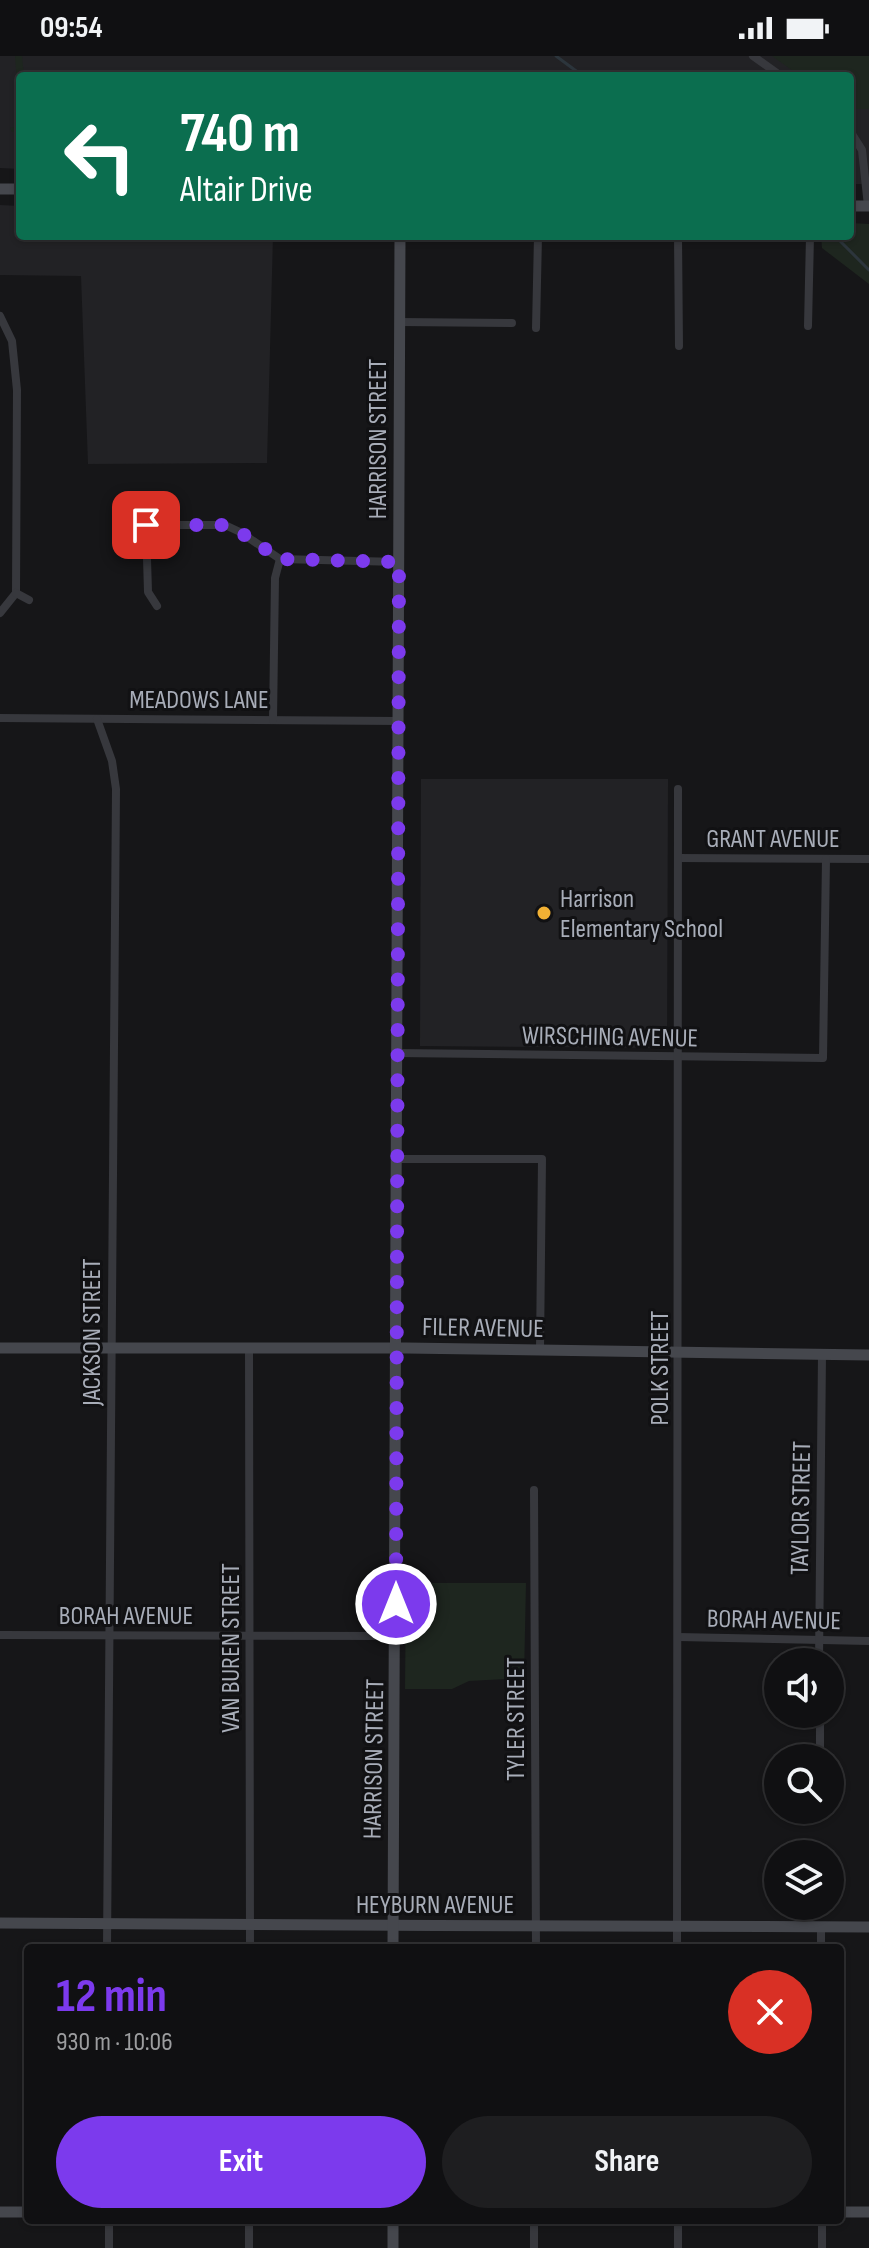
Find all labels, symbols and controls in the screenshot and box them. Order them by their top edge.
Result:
text: 09:54 [40,10,102,46]
text: 740 m [180,101,300,168]
icon: left [48,104,152,208]
text: Altair Drive [180,169,313,212]
street label: HARRISON STREET [363,359,394,519]
pin [112,491,180,559]
icon: arrive [124,503,168,547]
street label: MEADOWS LANE [129,685,269,716]
street label: GRANT AVENUE [706,824,840,855]
place label: Harrison Elementary School [560,884,723,945]
marker: Harrison Elementary School [535,904,553,922]
street label: WIRSCHING AVENUE [522,1020,698,1055]
street label: JACKSON STREET [77,1258,108,1407]
street label: POLK STREET [645,1311,676,1425]
street label: FILER AVENUE [422,1312,544,1345]
street label: TAYLOR STREET [785,1441,818,1575]
position arrow [354,1562,438,1646]
street label: VAN BUREN STREET [216,1563,247,1733]
street label: BORAH AVENUE [59,1601,193,1632]
street label: BORAH AVENUE [707,1604,841,1637]
map controls [764,1648,844,1920]
button: sound [764,1648,844,1728]
street label: TYLER STREET [501,1657,532,1781]
street label: HARRISON STREET [358,1679,391,1839]
button: search [764,1744,844,1824]
button: layers [764,1840,844,1920]
street label: HEYBURN AVENUE [356,1890,514,1921]
text: 12 min [56,1968,167,2025]
button: close [728,1970,812,2054]
text: 930 m · 10:06 [56,2027,173,2058]
button: Exit [56,2116,426,2208]
button: Share [442,2116,812,2208]

